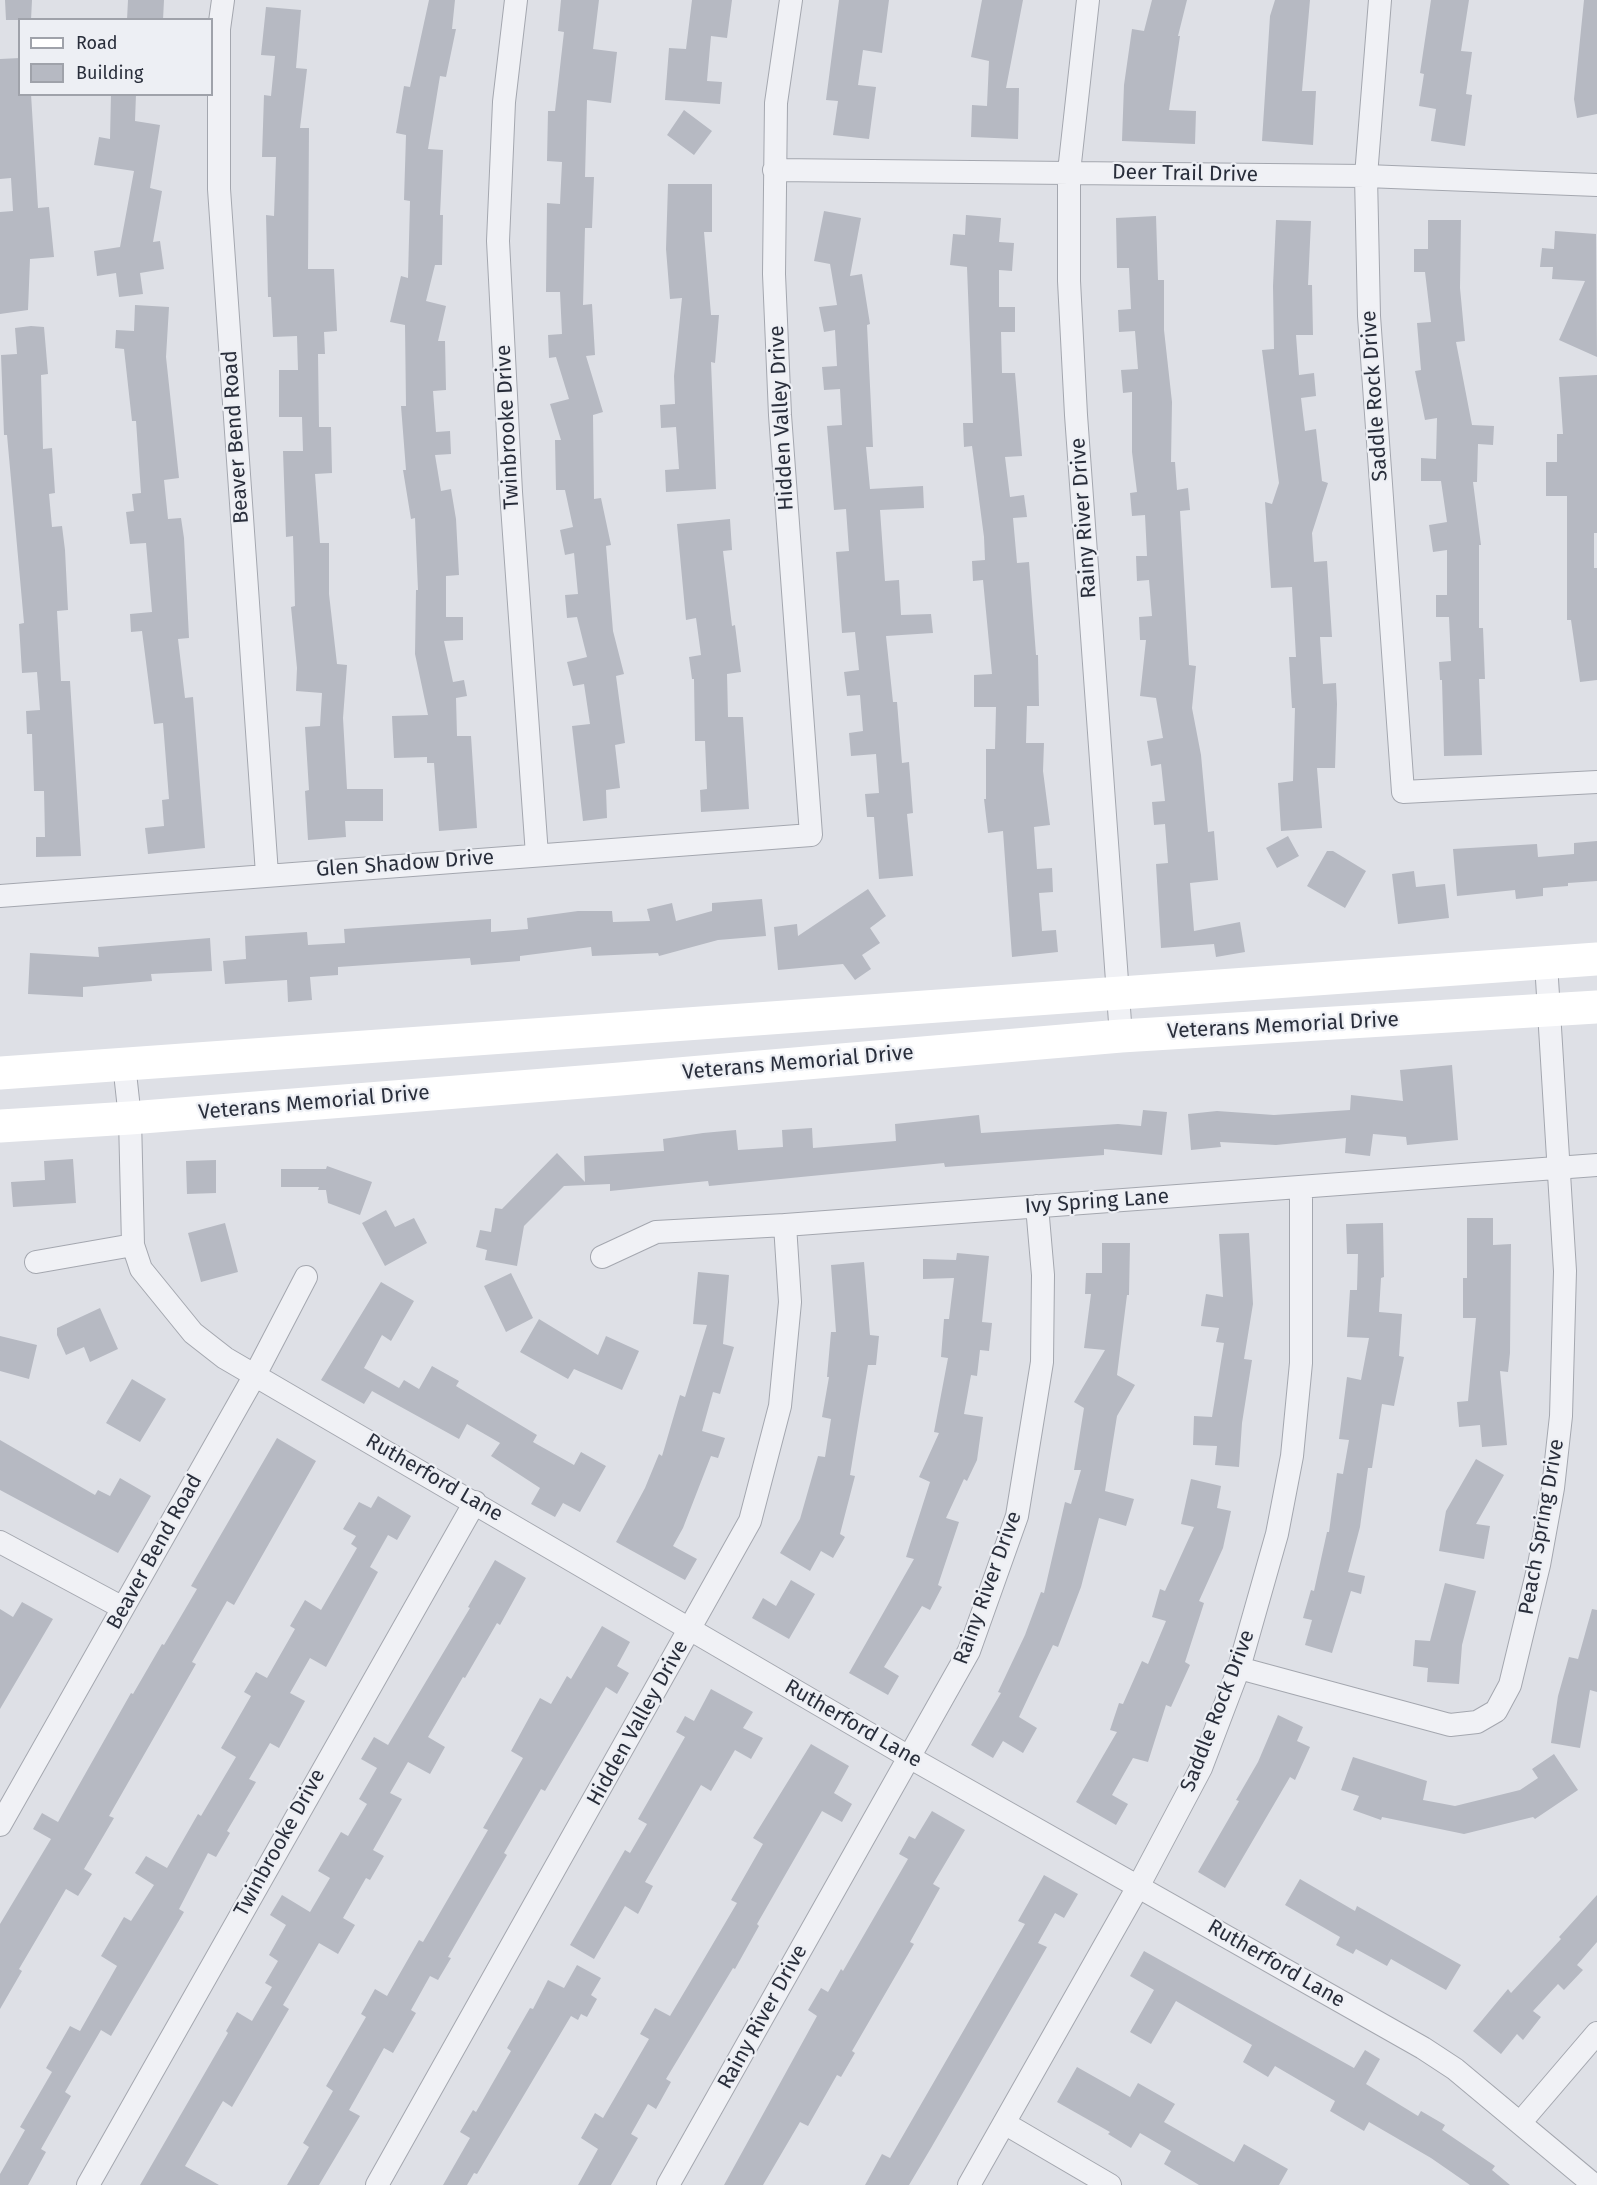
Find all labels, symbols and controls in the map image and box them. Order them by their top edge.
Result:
legend [18,18,213,96]
text: Road [76,32,118,54]
text: Building [76,62,143,84]
street label: Deer Trail Drive [1112,160,1258,188]
street label: Saddle Rock Drive [1356,310,1394,482]
street label: Hidden Valley Drive [765,325,799,511]
street label: Twinbrooke Drive [491,344,525,510]
street label: Beaver Bend Road [217,350,255,524]
street label: Rainy River Drive [1066,437,1102,599]
street label: Glen Shadow Drive [315,845,495,883]
street label: Veterans Memorial Drive [1166,1007,1400,1045]
street label: Veterans Memorial Drive [681,1040,915,1086]
street label: Veterans Memorial Drive [197,1080,431,1126]
street label: Ivy Spring Lane [1024,1184,1170,1220]
street label: Rutherford Lane [361,1428,507,1528]
street label: Peach Spring Drive [1514,1437,1570,1617]
street label: Beaver Bend Road [102,1470,208,1634]
street label: Rainy River Drive [949,1508,1027,1668]
street label: Saddle Rock Drive [1176,1627,1260,1795]
street label: Hidden Valley Drive [582,1636,694,1810]
street label: Rutherford Lane [780,1674,926,1774]
street label: Twinbrooke Drive [229,1765,331,1921]
street label: Rutherford Lane [1203,1914,1349,2014]
street label: Rainy River Drive [713,1940,813,2094]

